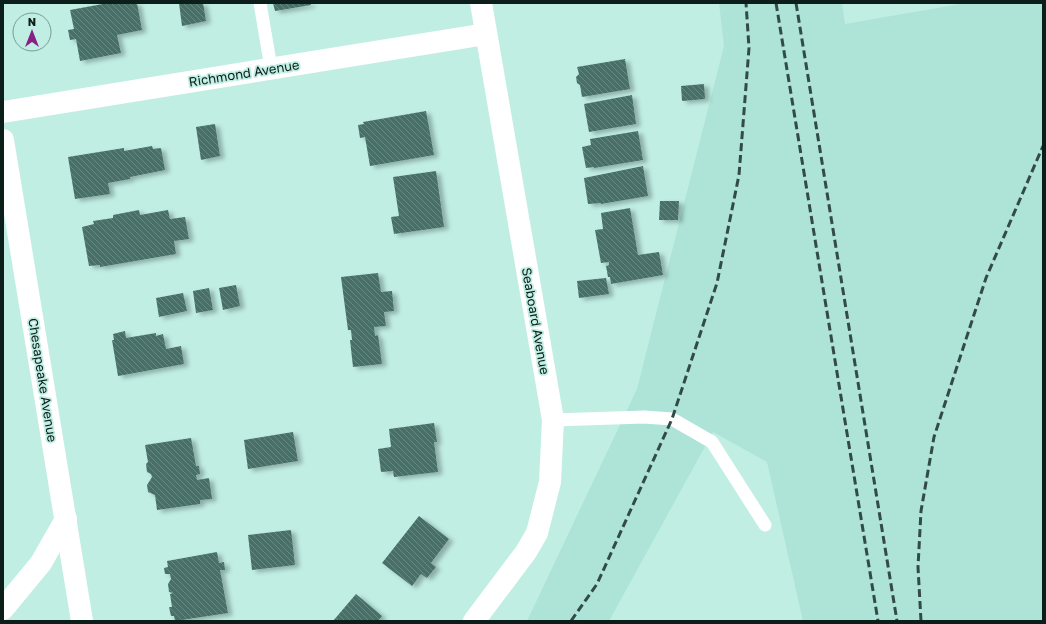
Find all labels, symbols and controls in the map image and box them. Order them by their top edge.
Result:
north arrow [12,12,52,52]
text: N [28,15,36,28]
street label: Richmond Avenue [188,56,300,90]
street label: Seaboard Avenue [519,266,553,376]
street label: Chesapeake Avenue [25,317,61,443]

